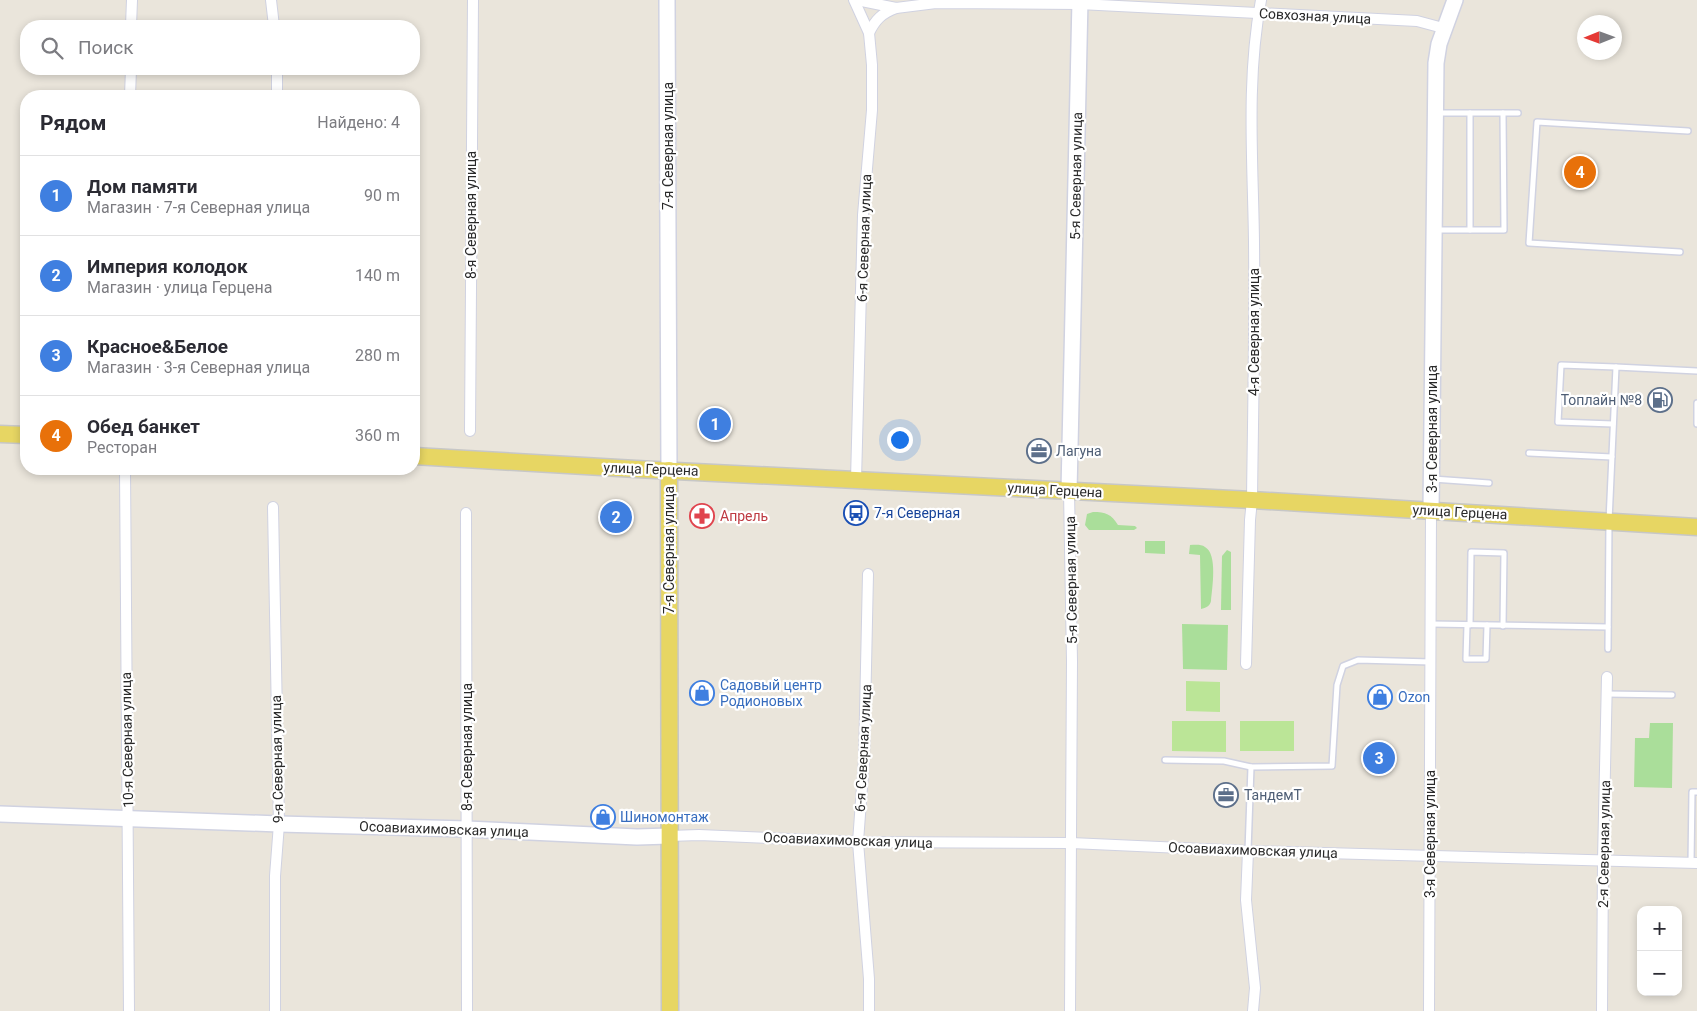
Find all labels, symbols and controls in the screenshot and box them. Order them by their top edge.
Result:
street label: Совхозная улица [1259,5,1371,27]
north arrow [1577,15,1622,60]
search box [20,20,420,75]
icon: search [38,34,66,62]
text: Поиск [78,36,134,59]
street label: 7-я Северная улица [660,82,676,210]
text: Рядом [40,111,106,135]
street label: 5-я Северная улица [1067,112,1085,240]
text: Найдено: 4 [317,113,400,132]
street label: 8-я Северная улица [463,151,479,279]
pin: 4 [1564,153,1596,191]
street label: 6-я Северная улица [854,174,874,302]
text: Дом памяти [87,175,197,198]
text: 1 [51,186,61,205]
text: 90 m [364,186,400,205]
text: Магазин · 7-я Северная улица [87,198,310,217]
text: Империя колодок [87,255,248,278]
text: 2 [51,266,61,285]
text: 140 m [355,266,400,285]
street label: 4-я Северная улица [1246,268,1262,396]
text: Магазин · улица Герцена [87,278,272,297]
text: Красное&Белое [87,335,228,358]
text: 3 [51,346,61,365]
text: 280 m [355,346,400,365]
text: Магазин · 3-я Северная улица [87,358,310,377]
street label: 3-я Северная улица [1424,365,1440,493]
fuel station icon: Топлайн №8 [1647,387,1673,413]
place label: Топлайн №8 [1561,392,1642,408]
pin: 1 [699,405,731,443]
text: Обед банкет [87,415,200,438]
text: 4 [51,426,61,445]
text: 360 m [355,426,400,445]
your location [887,427,913,453]
text: Ресторан [87,438,157,457]
office icon: Лагуна [1026,438,1052,464]
place label: Лагуна [1056,443,1102,459]
street label: улица Герцена [603,459,699,479]
street label: улица Герцена [1007,480,1103,500]
street label: 7-я Северная улица [661,486,677,614]
pin: 2 [600,498,632,536]
bus stop icon: 7-я Северная [843,500,869,526]
street label: улица Герцена [1412,502,1508,522]
pharmacy icon: Апрель [689,503,715,529]
place label: 7-я Северная [874,505,960,521]
place label: Апрель [720,508,768,524]
street label: 5-я Северная улица [1062,516,1080,644]
street label: 10-я Северная улица [118,672,136,808]
place label: Садовый центр Родионовых [720,677,822,709]
shop icon: Садовый центр Родионовых [689,680,715,706]
street label: 8-я Северная улица [459,683,475,811]
street label: 6-я Северная улица [852,684,874,812]
shop icon: Ozon [1367,684,1393,710]
place label: Ozon [1398,689,1430,705]
street label: 9-я Северная улица [268,695,286,823]
pin: 3 [1363,739,1395,777]
street label: 3-я Северная улица [1422,770,1438,898]
street label: 2-я Северная улица [1595,780,1613,908]
office icon: ТандемТ [1213,782,1239,808]
place label: ТандемТ [1244,787,1303,803]
shop icon: Шиномонтаж [590,804,616,830]
place label: Шиномонтаж [620,809,709,825]
street label: Осоавиахимовская улица [359,818,529,840]
street label: Осоавиахимовская улица [763,829,933,851]
street label: Осоавиахимовская улица [1168,839,1338,861]
map controls [1637,906,1682,996]
button: + [1637,906,1682,951]
button: − [1637,951,1682,996]

